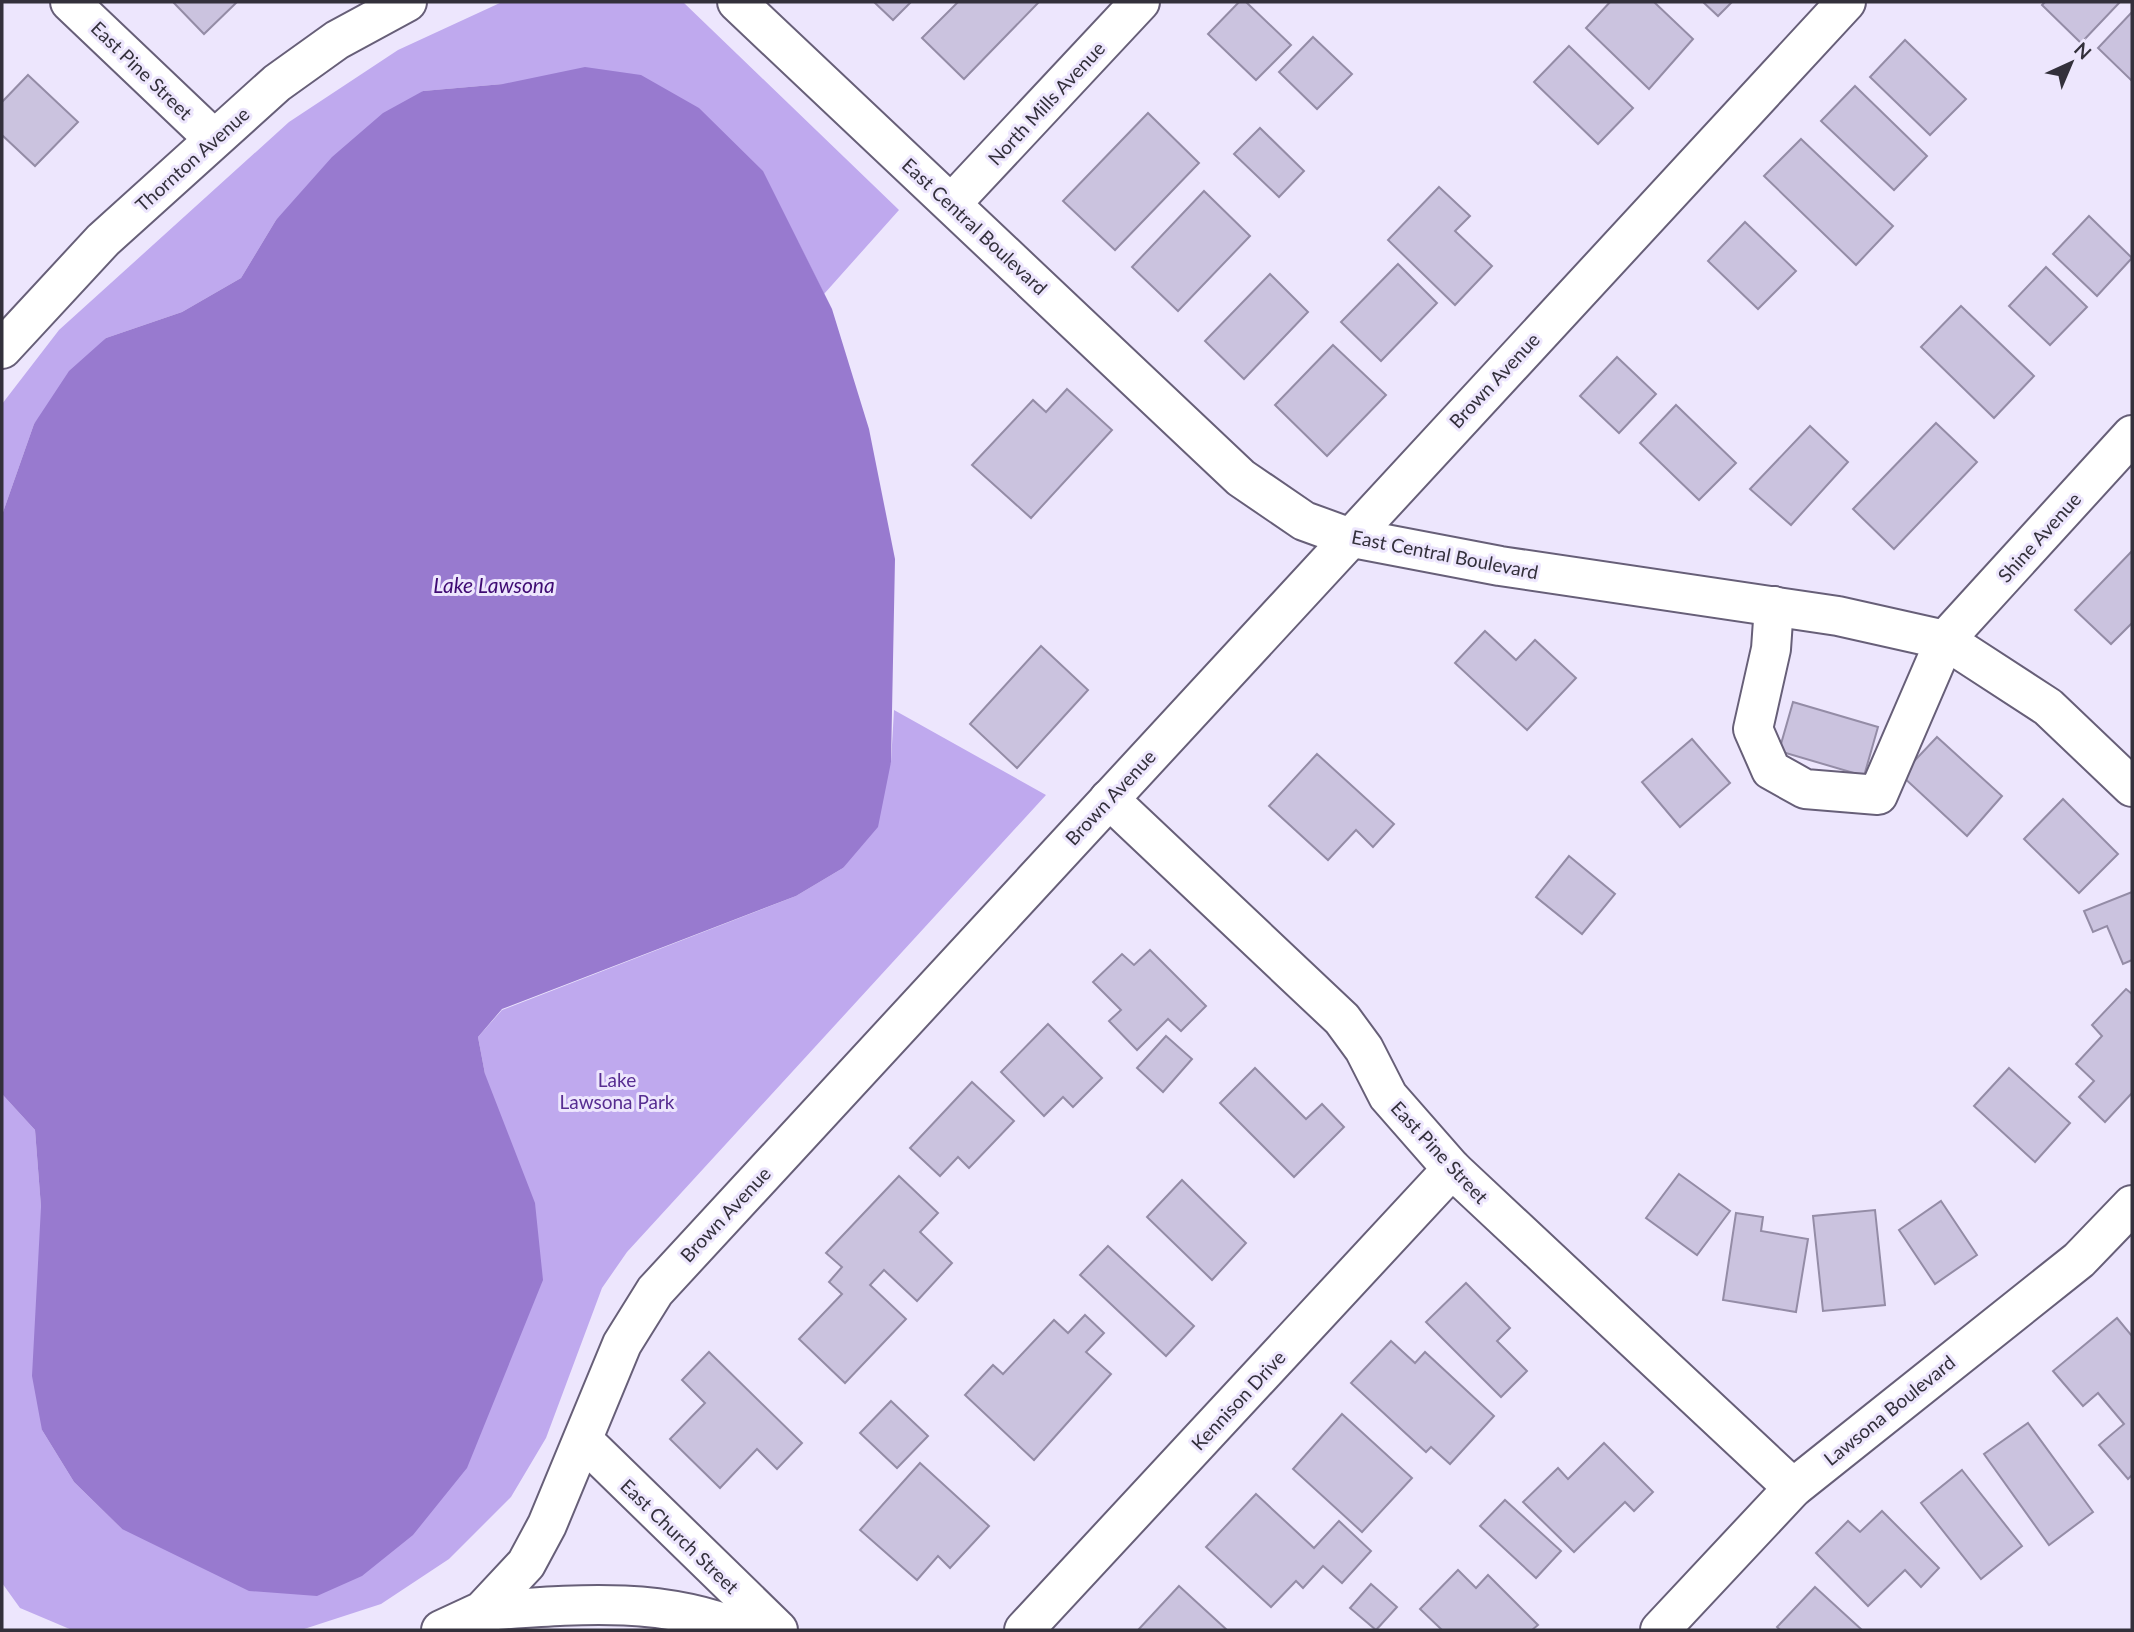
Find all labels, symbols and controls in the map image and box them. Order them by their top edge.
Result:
street label: East Pine Street [87,16,197,124]
north arrow [2036,28,2106,98]
street label: North Mills Avenue [983,36,1109,170]
text: N [2070,37,2096,64]
street label: Thornton Avenue [130,102,254,216]
street label: East Central Boulevard [898,153,1052,299]
street label: Brown Avenue [1444,328,1544,432]
street label: Shine Avenue [1993,487,2085,587]
street label: East Central Boulevard [1350,525,1540,583]
water label: Lake Lawsona [433,572,555,597]
street label: Brown Avenue [1060,745,1160,849]
park label: Lake Lawsona Park [559,1068,675,1113]
street label: East Pine Street [1387,1096,1493,1208]
street label: Brown Avenue [675,1162,775,1266]
street label: Kennison Drive [1186,1346,1290,1454]
street label: Lawsona Boulevard [1819,1350,1959,1470]
street label: East Church Street [616,1474,744,1598]

